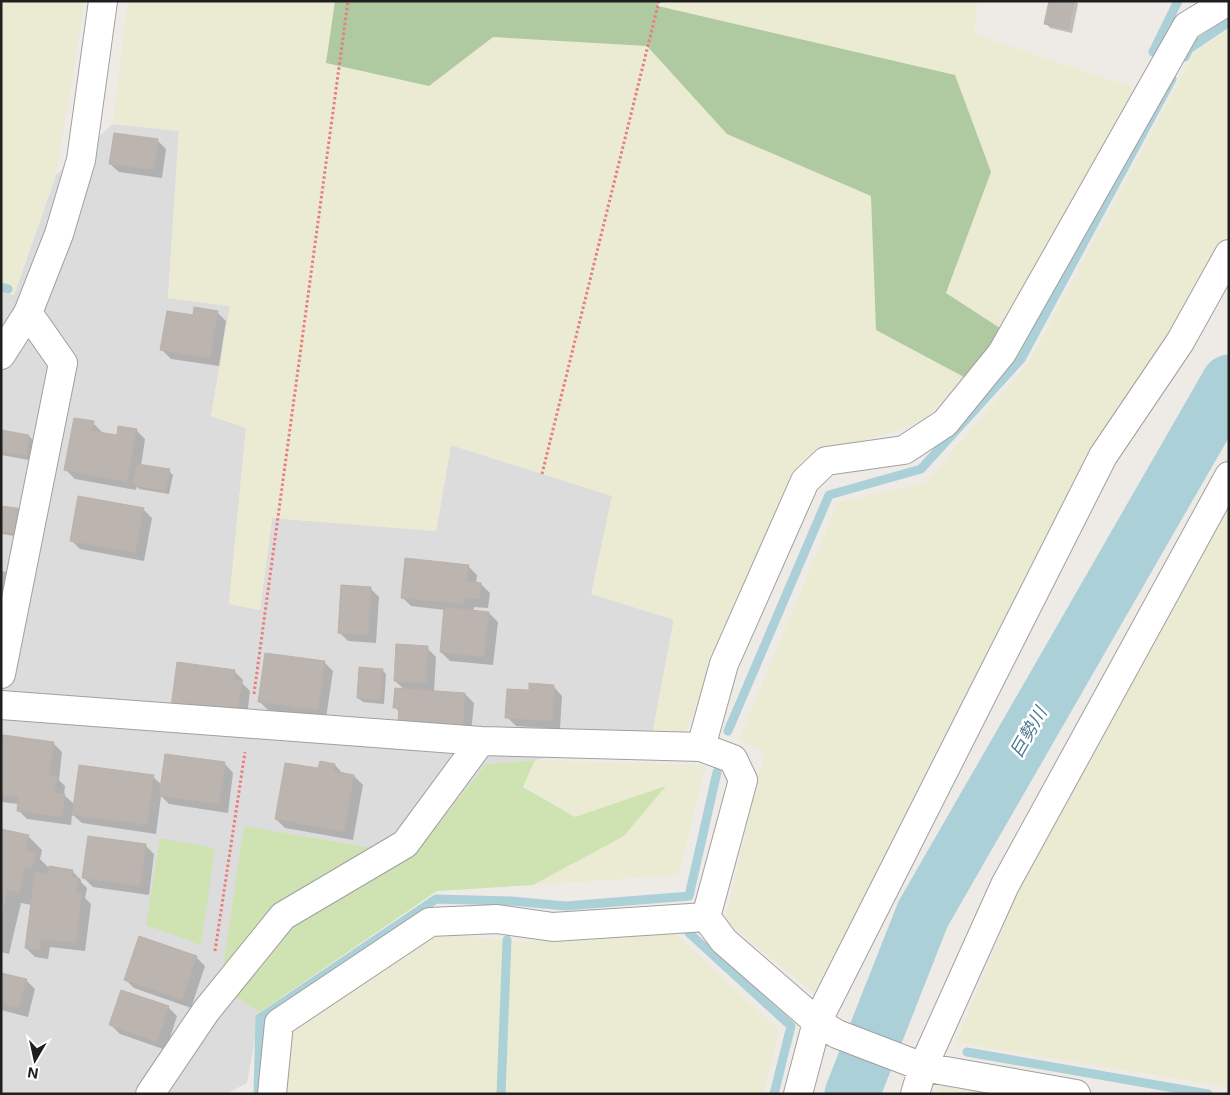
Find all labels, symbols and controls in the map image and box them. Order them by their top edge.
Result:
water label: 巨勢川 [1005,702,1052,761]
north arrow [10,1035,60,1085]
text: N [26,1064,39,1083]

